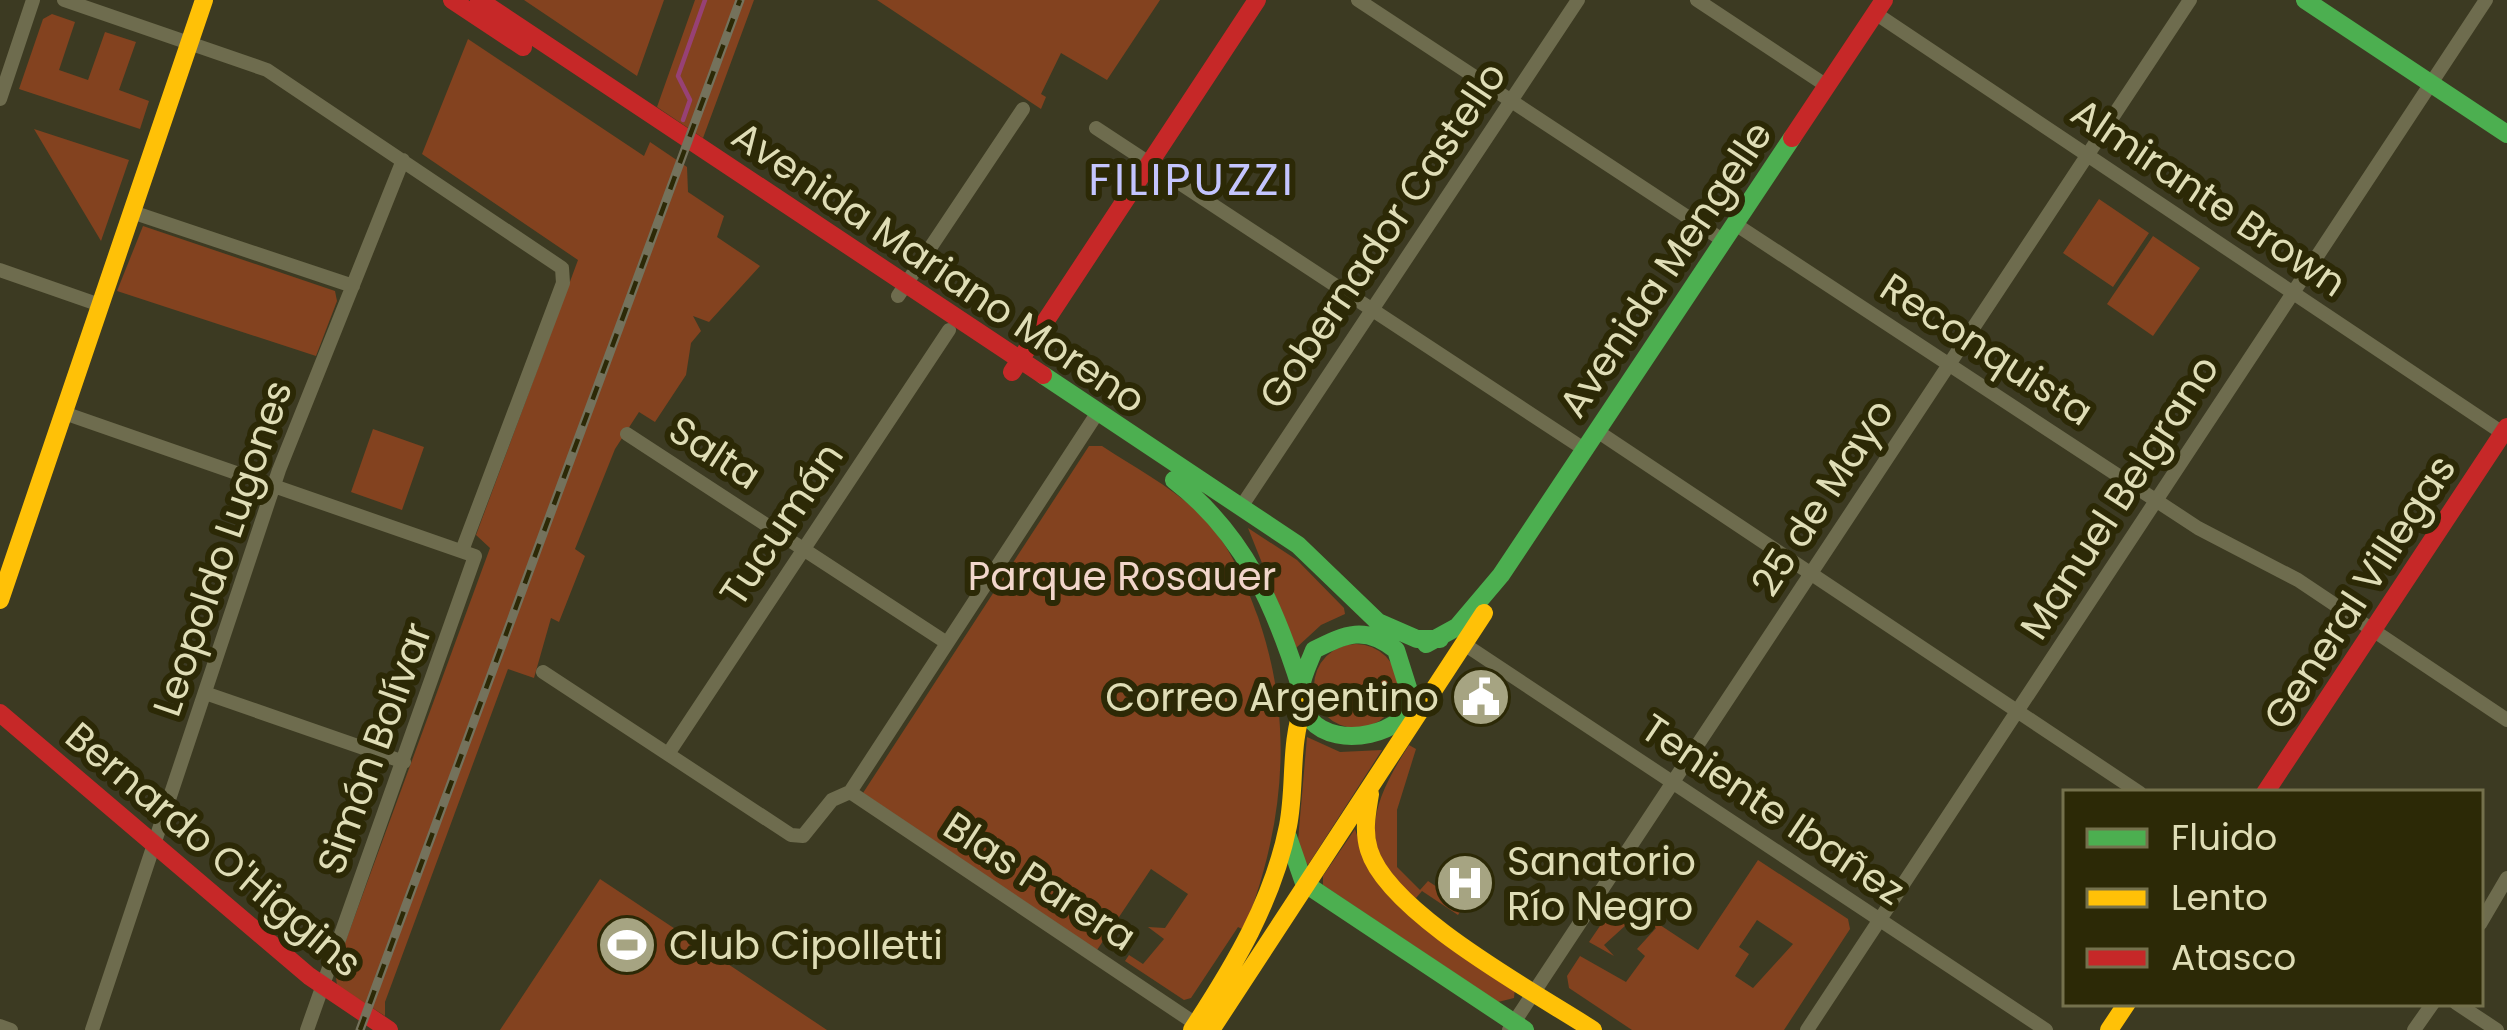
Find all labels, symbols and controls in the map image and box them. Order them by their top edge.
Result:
street label: Gobernador Castello [1246,51,1519,420]
street label: Almirante Brown [2060,85,2357,310]
street label: Avenida Mariano Moreno [721,108,1156,427]
street label: Avenida Mengelle [1546,110,1785,428]
district label: FILIPUZZI [1088,148,1296,211]
street label: Reconquista [1870,260,2104,439]
street label: Manuel Belgrano [2007,344,2232,650]
street label: Leopoldo Lugones [139,373,306,723]
street label: 25 de Mayo [1738,388,1907,607]
street label: Salta [658,402,771,503]
street label: Tucumán [707,432,856,617]
street label: General Villegas [2250,444,2469,740]
park label: Parque Rosauer [968,549,1276,604]
street label: Simón Bolívar [304,615,445,882]
public building icon: Correo Argentino [1450,666,1512,728]
place label: Correo Argentino [1105,670,1439,725]
street label: Teniente Ibañez [1630,701,1915,918]
street label: Bernardo O'Higgins [54,709,374,990]
legend [2063,790,2483,1006]
street label: Blas Parera [933,799,1147,964]
text: Fluido [2171,812,2277,863]
place label: Sanatorio Río Negro [1507,834,1696,934]
hospital icon: Sanatorio Río Negro [1434,852,1496,914]
text: Lento [2171,872,2268,923]
sports icon: Club Cipolletti [596,914,658,976]
place label: Club Cipolletti [669,918,943,973]
text: Atasco [2171,932,2296,983]

